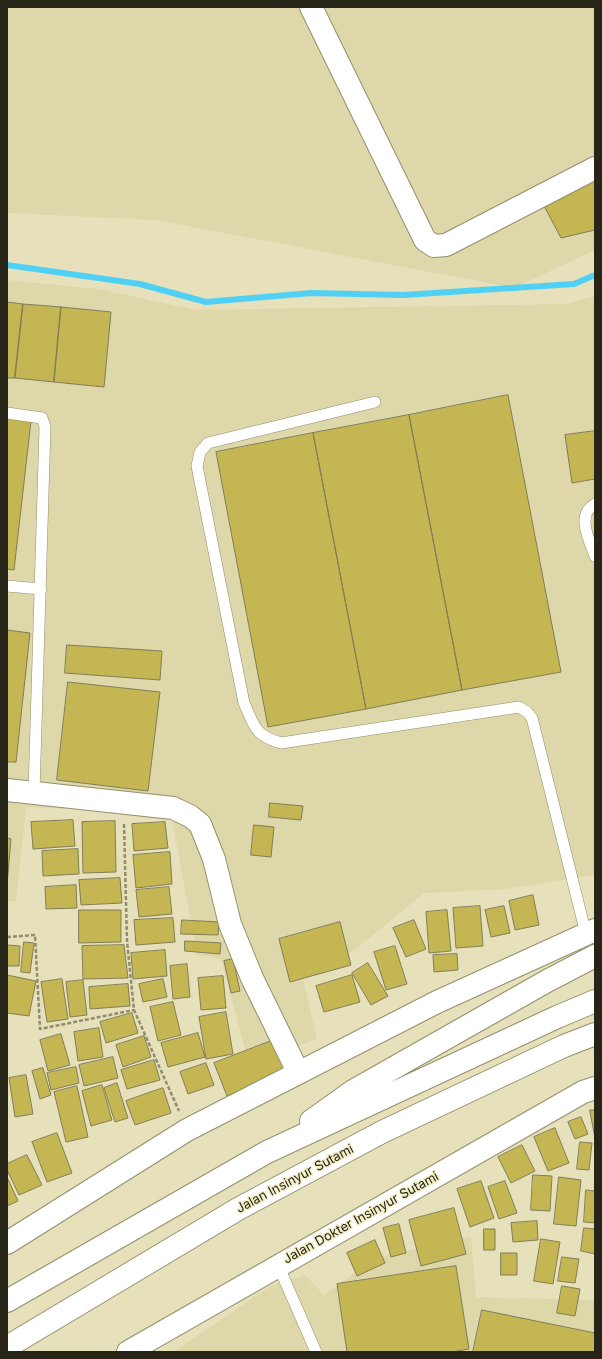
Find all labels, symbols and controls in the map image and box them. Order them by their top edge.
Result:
street label: Jalan Insinyur Sutami [234,1141,356,1217]
street label: Jalan Dokter Insinyur Sutami [280,1169,442,1267]

